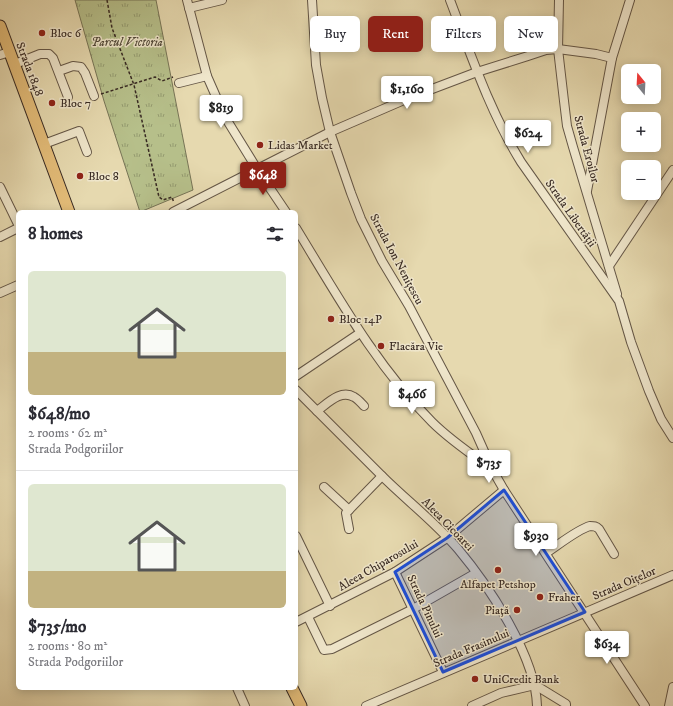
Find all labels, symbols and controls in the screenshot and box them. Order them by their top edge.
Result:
chip: Buy [310,16,360,52]
chip: Rent [368,16,423,52]
chip: Filters [431,16,496,52]
chip: New [504,16,558,52]
place label: Bloc 6 [50,26,82,41]
marker: Bloc 6 [37,28,47,38]
park label: Parcul Victoria [91,35,163,50]
street label: Strada 1848 [12,40,47,98]
north arrow [621,64,661,104]
map controls [621,64,661,200]
pin: $1,160 [374,76,440,110]
text: $1,160 [390,81,424,97]
pin: $819 [197,95,245,129]
place label: Bloc 7 [60,96,91,111]
marker: Bloc 7 [47,98,57,108]
text: $819 [209,100,233,116]
button: + [621,112,661,152]
street label: Strada Eroilor [570,114,603,185]
pin: $624 [504,120,552,154]
text: $624 [514,125,542,141]
place label: Lidas Market [268,138,333,153]
marker: Lidas Market [255,140,265,150]
button: − [621,160,661,200]
pin: $648 [239,162,287,196]
text: $648 [249,167,277,183]
place label: Bloc 8 [88,169,119,184]
marker: Bloc 8 [75,171,85,181]
street label: Strada Libertății [542,177,599,250]
street label: Strada Ion Nenițescu [366,211,427,307]
text: 8 homes [28,223,83,245]
icon: filters [264,223,286,245]
icon: home [121,297,193,369]
place label: Bloc 14P [339,312,382,327]
marker: Bloc 14P [326,314,336,324]
place label: Flacăra Vie [389,339,443,354]
marker: Flacăra Vie [376,341,386,351]
pin: $466 [388,381,436,415]
text: $466 [398,386,426,402]
text: $648/mo [28,403,90,425]
text: 2 rooms · 62 m² [28,425,107,441]
text: Strada Podgoriilor [28,441,123,457]
pin: $735 [465,450,513,484]
text: $735 [476,455,502,471]
street label: Aleea Cicoarei [418,495,477,554]
icon: home [121,510,193,582]
pin: $930 [512,523,560,557]
text: $930 [523,528,549,544]
street label: Aleea Chiparosului [336,536,421,594]
street label: Strada Oițelor [590,563,659,604]
marker: Alfapet Petshop [493,565,503,575]
street label: Strada Pinului [403,572,446,640]
place label: Alfapet Petshop [460,577,536,592]
place label: Fraher [548,590,581,605]
marker: Fraher [535,592,545,602]
place label: Piață [485,603,510,618]
marker: Piață [512,605,522,615]
text: $735/mo [28,616,86,638]
street label: Strada Frasinului [431,626,512,671]
pin: $634 [583,631,631,665]
text: $634 [594,636,620,652]
text: 2 rooms · 80 m² [28,638,107,654]
text: Strada Podgoriilor [28,654,123,670]
place label: UniCredit Bank [483,672,559,687]
marker: UniCredit Bank [470,674,480,684]

